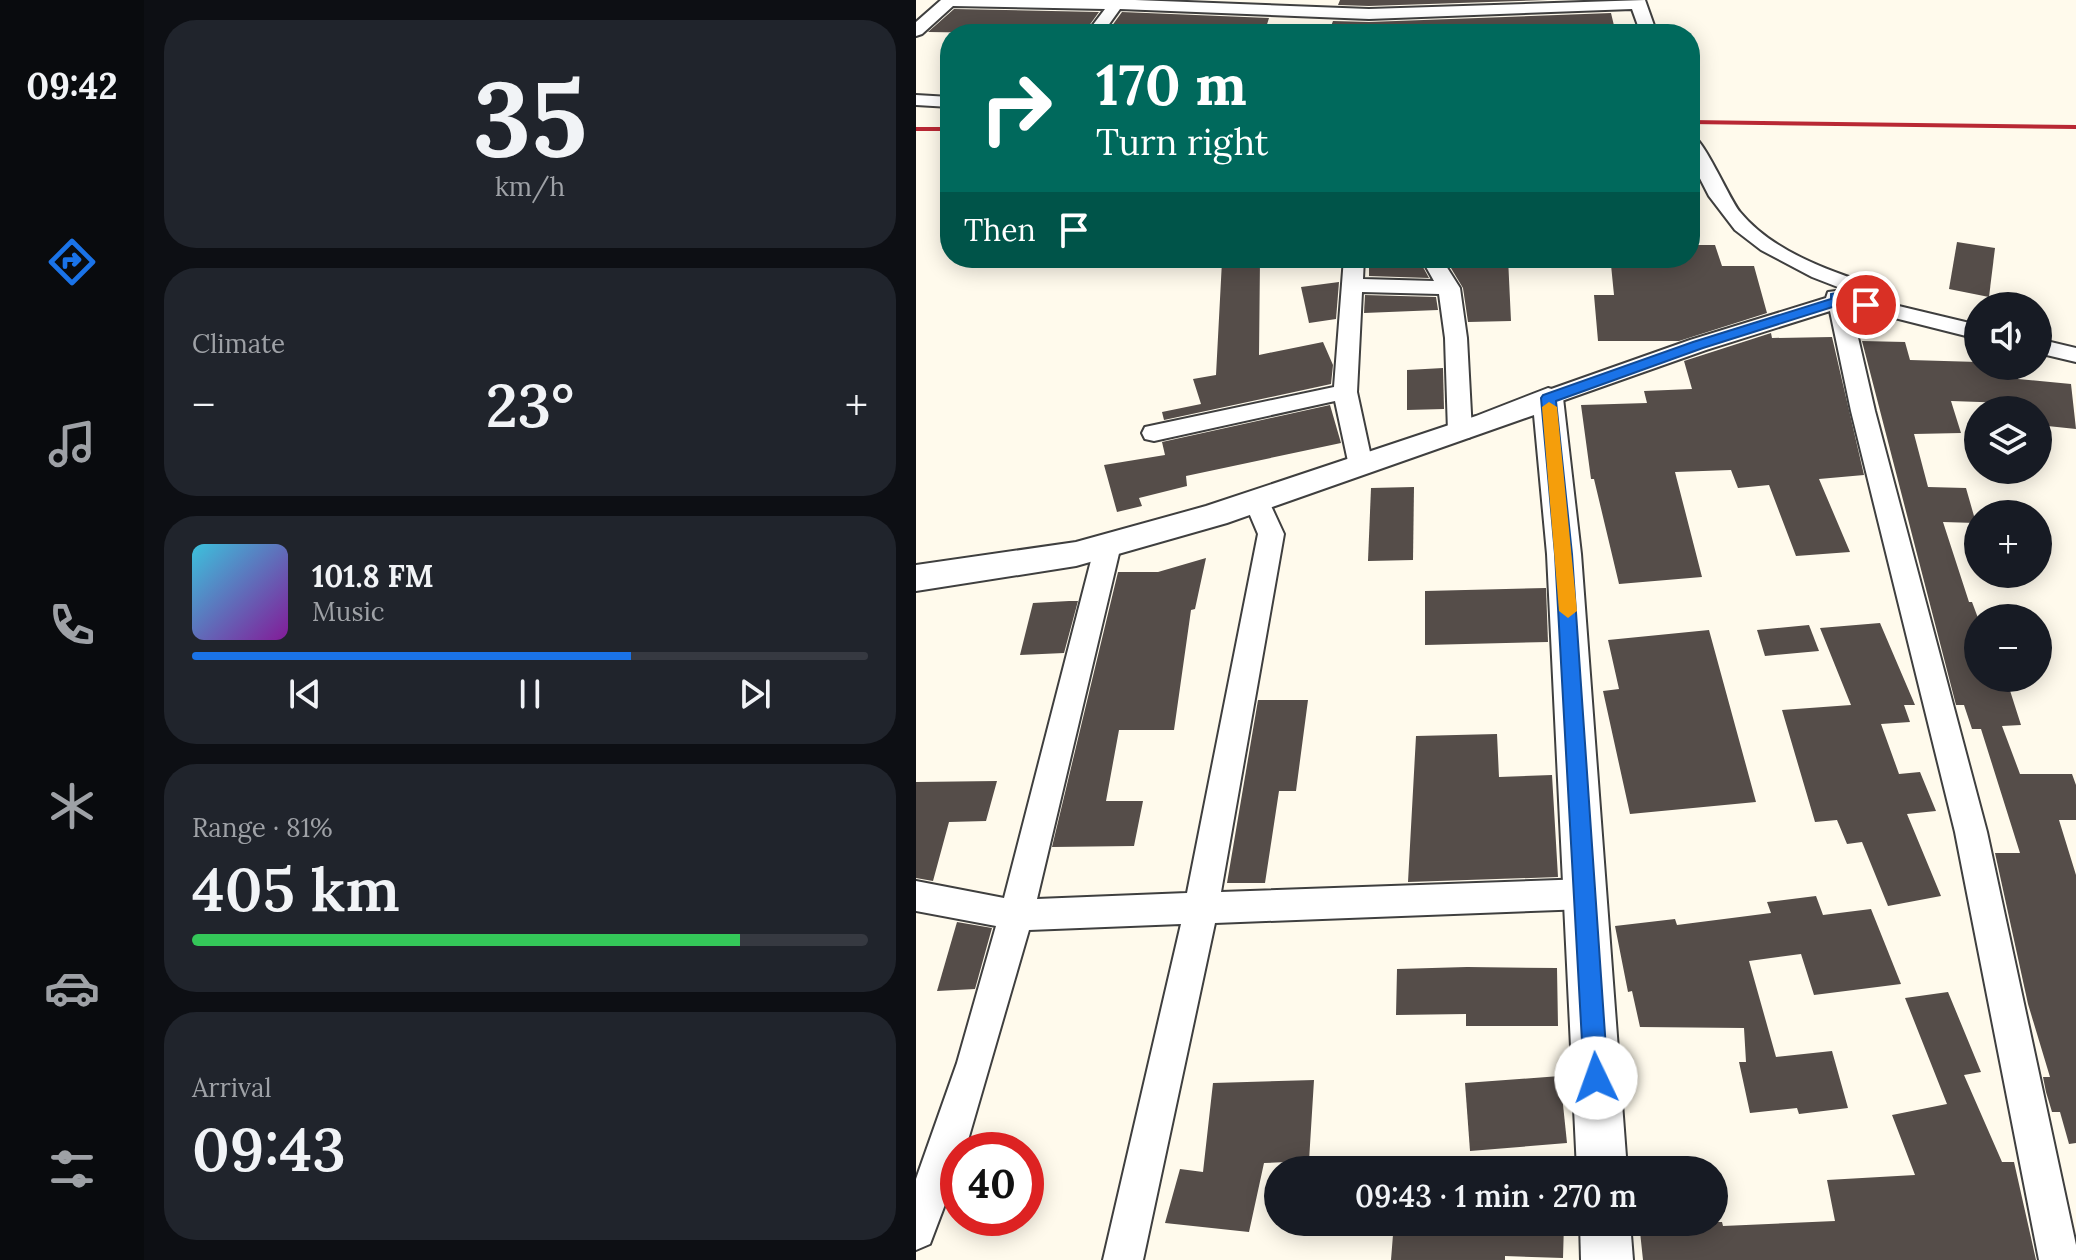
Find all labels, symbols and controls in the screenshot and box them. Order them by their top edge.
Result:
text: 170 m [1096,49,1247,120]
text: 35 [473,51,587,184]
icon: right [964,56,1068,160]
text: 09:42 [26,63,118,109]
text: Turn right [1096,119,1269,165]
text: km/h [495,170,565,203]
icon: arrive [1052,208,1096,252]
text: Then [964,211,1036,249]
icon: directions [44,234,100,290]
pin [1832,271,1900,339]
icon: arrive [1844,283,1888,327]
map controls [1964,292,2052,692]
button: sound [1964,292,2052,380]
text: Climate [192,327,285,360]
text: 23° [486,367,574,443]
text: − [192,377,215,433]
text: + [845,377,868,433]
button: layers [1964,396,2052,484]
icon: music [44,416,100,472]
button: + [1964,500,2052,588]
text: 101.8 FM [312,557,434,595]
text: Music [312,595,385,628]
icon: phone [44,597,100,653]
button: − [1964,604,2052,692]
icon: previous [283,672,327,716]
icon: pause [508,672,552,716]
icon: next [733,672,777,716]
icon: climate [44,778,100,834]
text: Range · 81% [192,811,333,844]
text: 405 km [192,851,400,927]
icon: car [44,960,100,1016]
position arrow [1554,1036,1638,1120]
text: Arrival [192,1071,271,1104]
text: 09:43 [192,1111,346,1187]
speed limit sign: 40 [940,1132,1044,1236]
icon: filters [44,1141,100,1197]
text: 09:43 · 1 min · 270 m [1355,1177,1637,1215]

